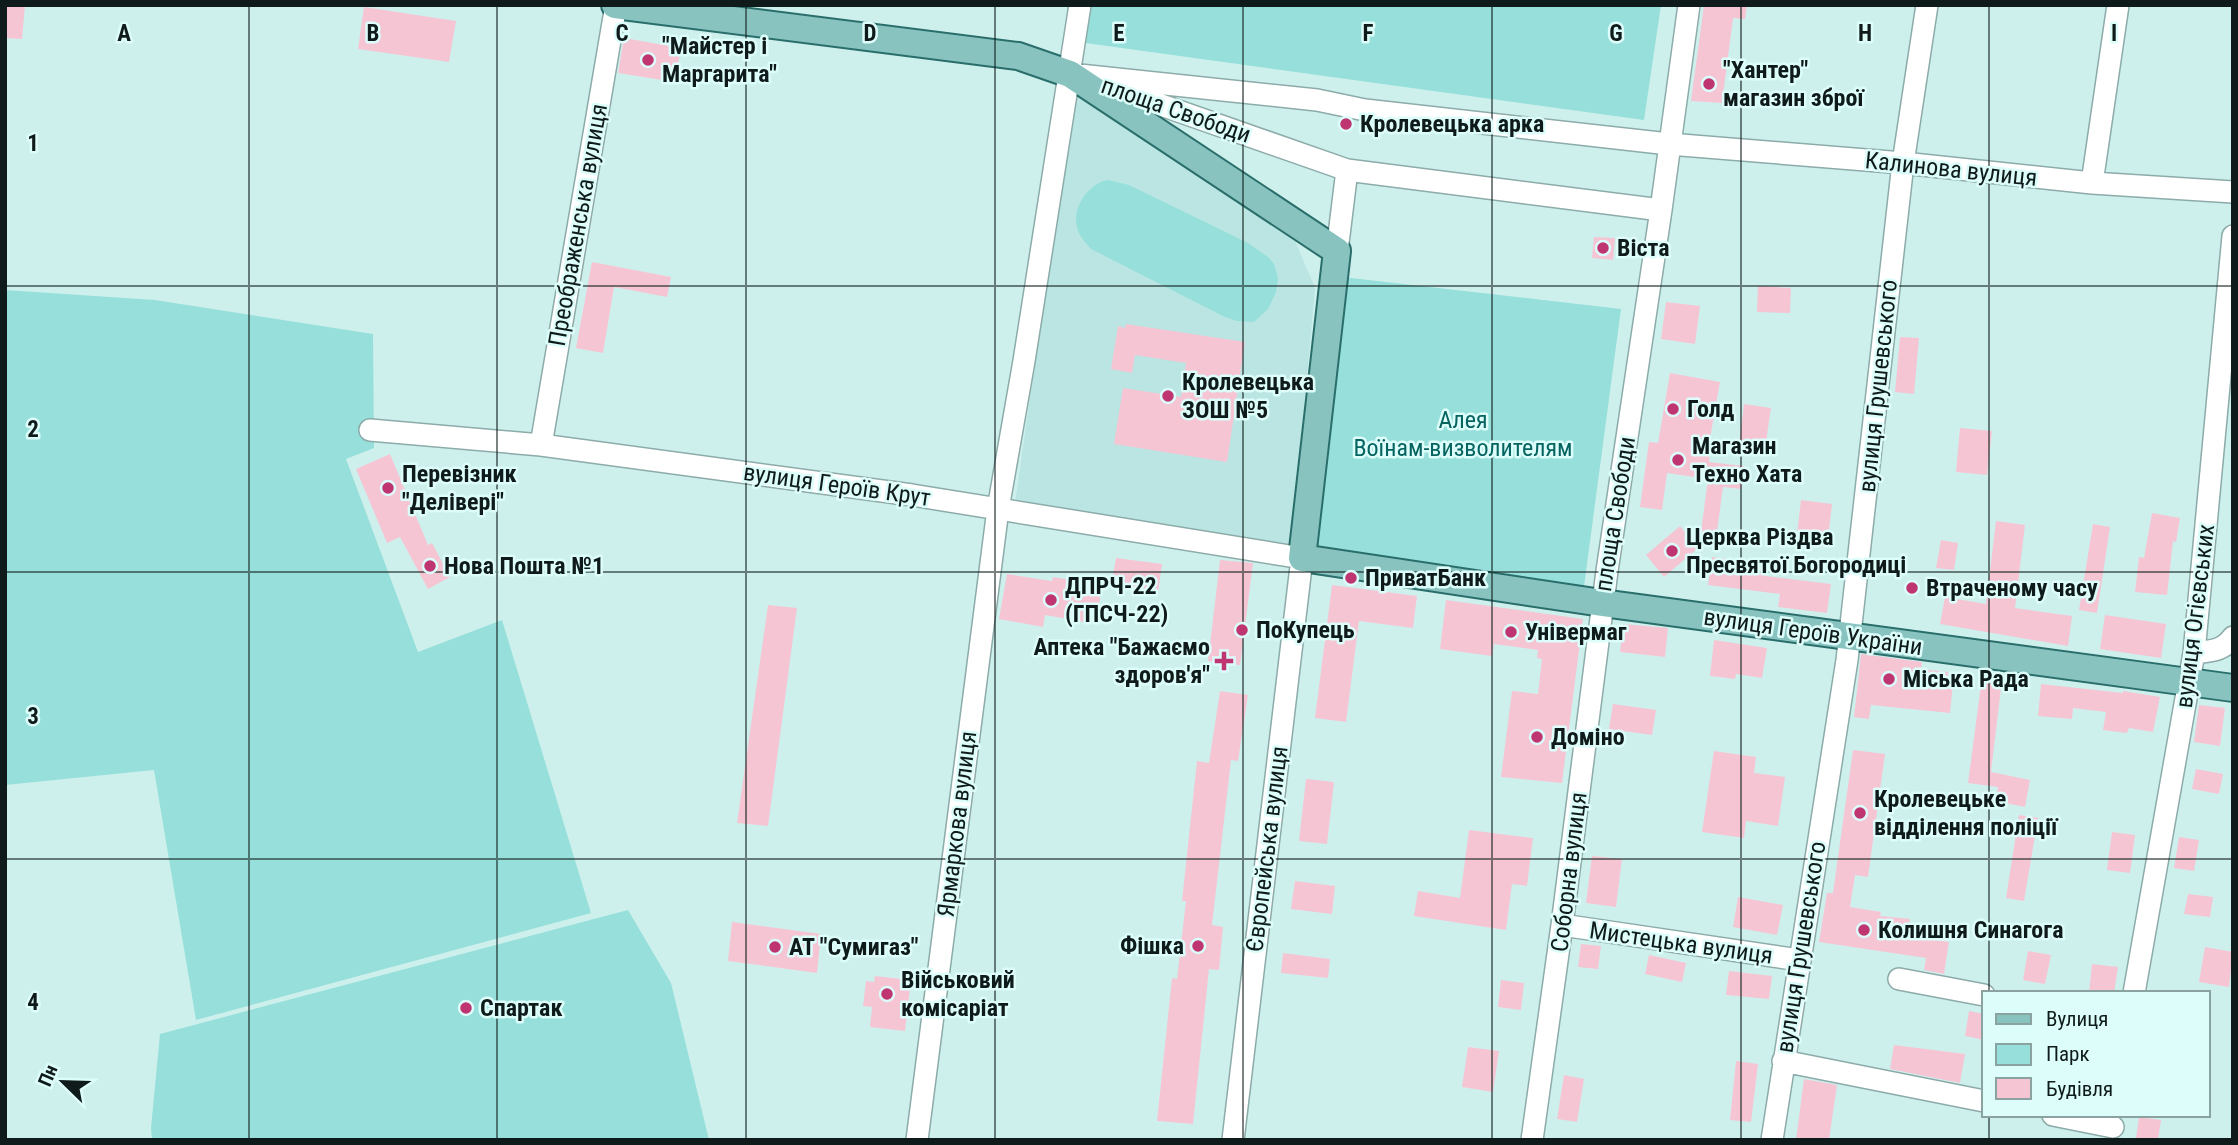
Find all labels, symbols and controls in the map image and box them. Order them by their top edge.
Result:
text: A [117,20,131,47]
text: B [367,20,379,47]
text: C [615,20,629,47]
text: D [864,20,877,47]
text: E [1113,20,1125,47]
text: F [1363,20,1374,47]
text: G [1609,20,1623,47]
text: H [1858,20,1872,47]
text: I [2111,20,2117,47]
place label: "Майстер і Маргарита" [662,32,777,88]
marker: "Майстер і Маргарита" [640,52,656,68]
place label: "Хантер" магазин зброї [1723,56,1865,112]
street label: площа Свободи [1097,71,1255,149]
marker: "Хантер" магазин зброї [1701,76,1717,92]
street label: Преображенська вулиця [543,102,613,348]
place label: Кролевецька арка [1360,110,1544,138]
marker: Кролевецька арка [1338,116,1354,132]
text: 1 [27,130,39,157]
street label: Калинова вулиця [1864,146,2038,192]
place label: Віста [1617,234,1670,262]
marker: Віста [1595,240,1611,256]
street label: вулиця Грушевського [1853,278,1903,494]
place label: Кролевецька ЗОШ №5 [1182,368,1314,424]
marker: Кролевецька ЗОШ №5 [1160,388,1176,404]
place label: Голд [1687,395,1735,423]
marker: Голд [1665,401,1681,417]
park label: Алея Воїнам-визволителям [1353,406,1573,462]
text: 2 [27,416,39,443]
place label: Магазин Техно Хата [1692,432,1802,488]
street label: площа Свободи [1589,435,1641,593]
marker: Магазин Техно Хата [1670,452,1686,468]
street label: вулиця Героїв Крут [742,458,932,512]
place label: Перевізник "Делівері" [402,460,517,516]
marker: Перевізник "Делівері" [380,480,396,496]
place label: Церква Різдва Пресвятої Богородиці [1686,523,1906,579]
street label: вулиця Огієвських [2170,523,2220,709]
marker: Церква Різдва Пресвятої Богородиці [1664,543,1680,559]
place label: Нова Пошта №1 [444,552,604,580]
marker: Нова Пошта №1 [422,558,438,574]
place label: ПриватБанк [1365,564,1486,592]
marker: ПриватБанк [1343,570,1359,586]
place label: ДПРЧ-22 (ГПСЧ-22) [1065,572,1168,628]
place label: Втраченому часу [1926,574,2098,602]
marker: Втраченому часу [1904,580,1920,596]
marker: ДПРЧ-22 (ГПСЧ-22) [1043,592,1059,608]
street label: вулиця Героїв України [1702,603,1924,661]
place label: ПоКупець [1256,616,1355,644]
place label: Універмаг [1525,618,1627,646]
marker: ПоКупець [1234,622,1250,638]
marker: Універмаг [1503,624,1519,640]
place label: Аптека "Бажаємо здоров'я" [1033,633,1210,689]
marker: Аптека "Бажаємо здоров'я" [1216,653,1232,669]
place label: Міська Рада [1903,665,2029,693]
marker: Міська Рада [1881,671,1897,687]
text: 3 [27,703,39,730]
place label: Доміно [1551,723,1625,751]
marker: Доміно [1529,729,1545,745]
street label: Ярмаркова вулиця [932,730,982,918]
street label: Європейська вулиця [1240,744,1294,954]
place label: Кролевецьке відділення поліції [1874,785,2059,841]
street label: Соборна вулиця [1545,791,1593,953]
marker: Кролевецьке відділення поліції [1852,805,1868,821]
street label: вулиця Грушевського [1770,839,1832,1055]
street label: Мистецька вулиця [1588,916,1774,970]
place label: Колишня Синагога [1878,916,2063,944]
marker: Колишня Синагога [1856,922,1872,938]
place label: Фішка [1120,932,1184,960]
place label: АТ "Сумигаз" [789,933,918,961]
marker: Фішка [1190,938,1206,954]
marker: АТ "Сумигаз" [767,939,783,955]
place label: Військовий комісаріат [901,966,1015,1022]
marker: Військовий комісаріат [879,986,895,1002]
text: 4 [27,989,39,1016]
legend [1982,991,2210,1117]
place label: Спартак [480,994,562,1022]
marker: Спартак [458,1000,474,1016]
text: Вулиця [2046,1007,2108,1031]
text: Парк [2046,1042,2090,1066]
north arrow [28,1047,98,1117]
text: Пн [33,1061,63,1090]
text: Будівля [2046,1077,2113,1101]

